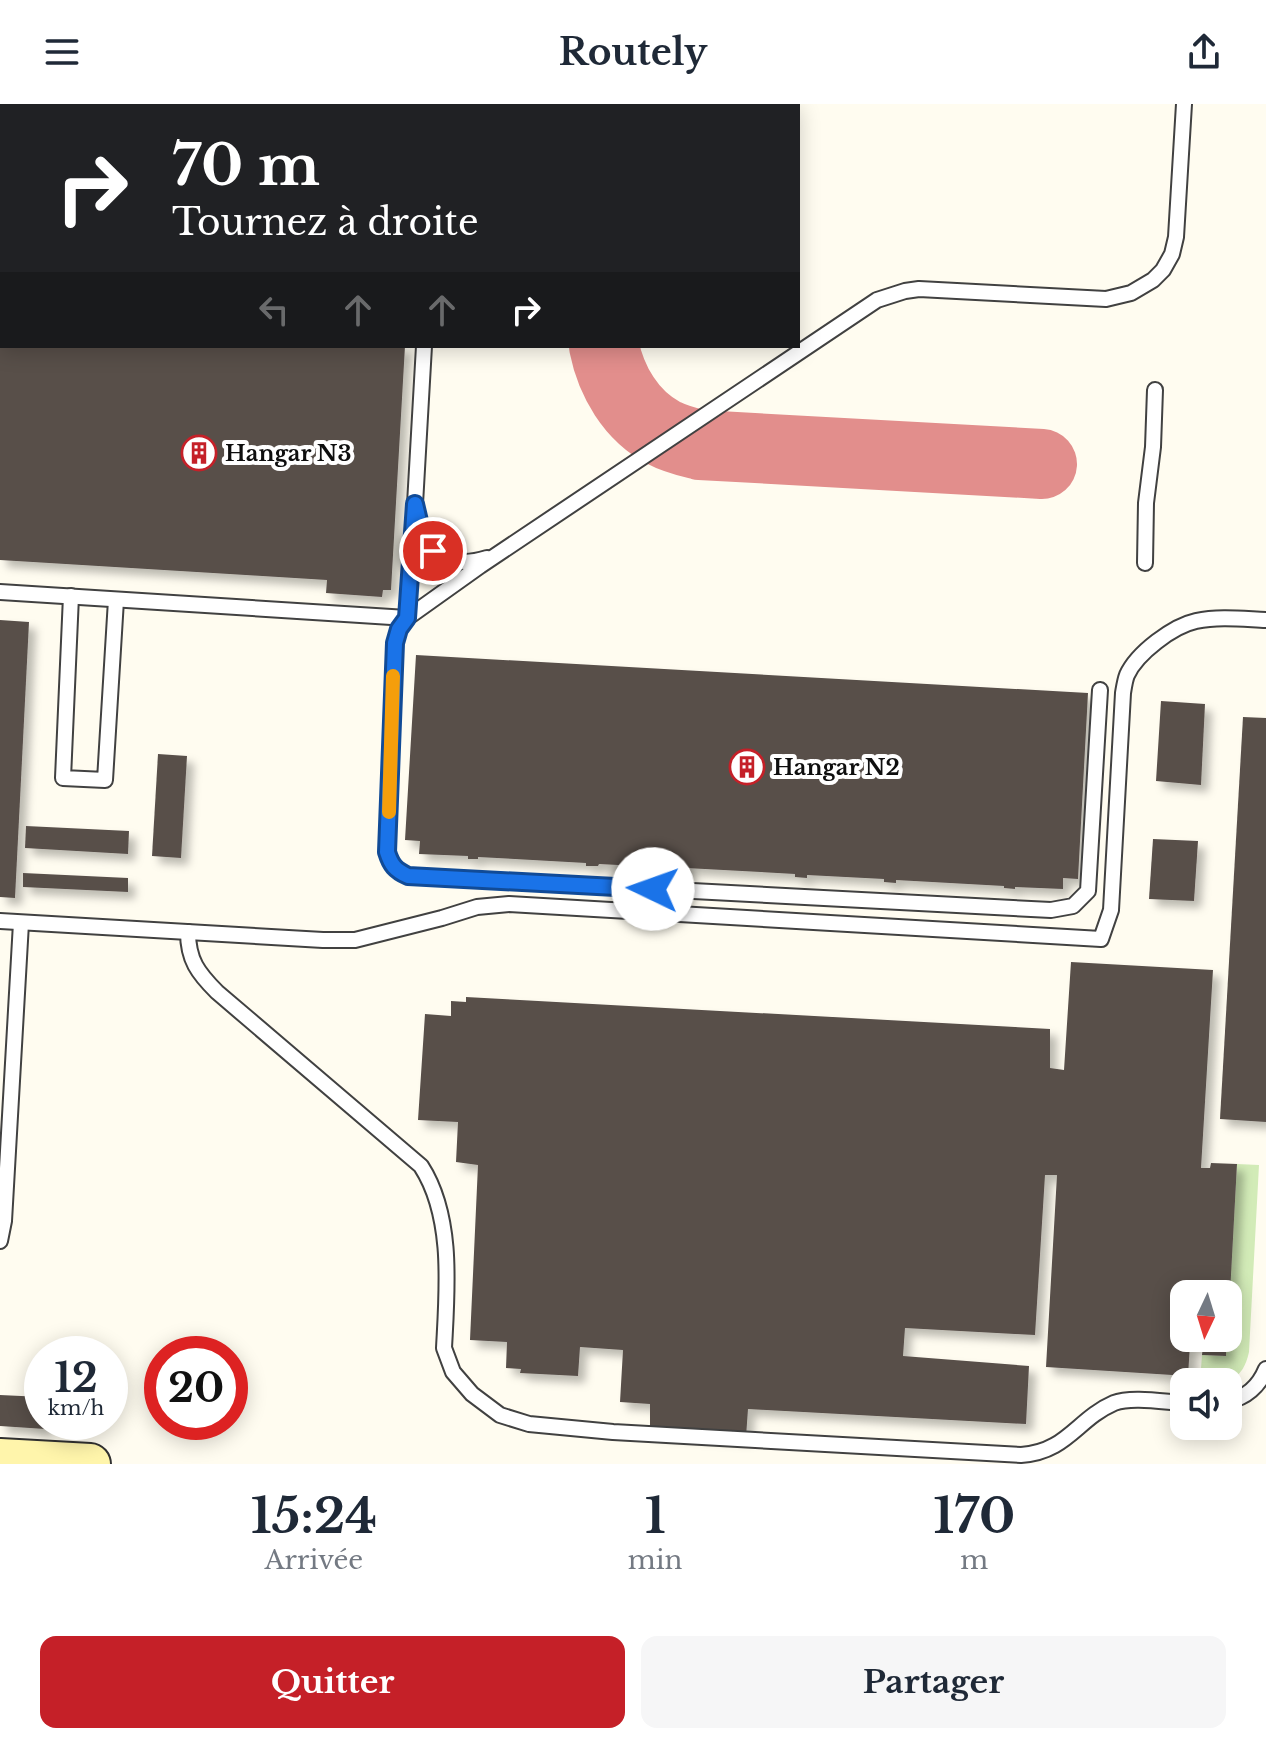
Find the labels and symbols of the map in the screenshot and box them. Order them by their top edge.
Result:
building icon: Hangar N3 [180,434,218,472]
place label: Hangar N3 [225,440,352,467]
pin [399,517,467,585]
building icon: Hangar N2 [728,748,766,786]
place label: Hangar N2 [773,754,900,781]
position arrow [611,847,695,931]
north arrow [1170,1280,1242,1352]
speed limit sign: 20 [144,1336,248,1440]

